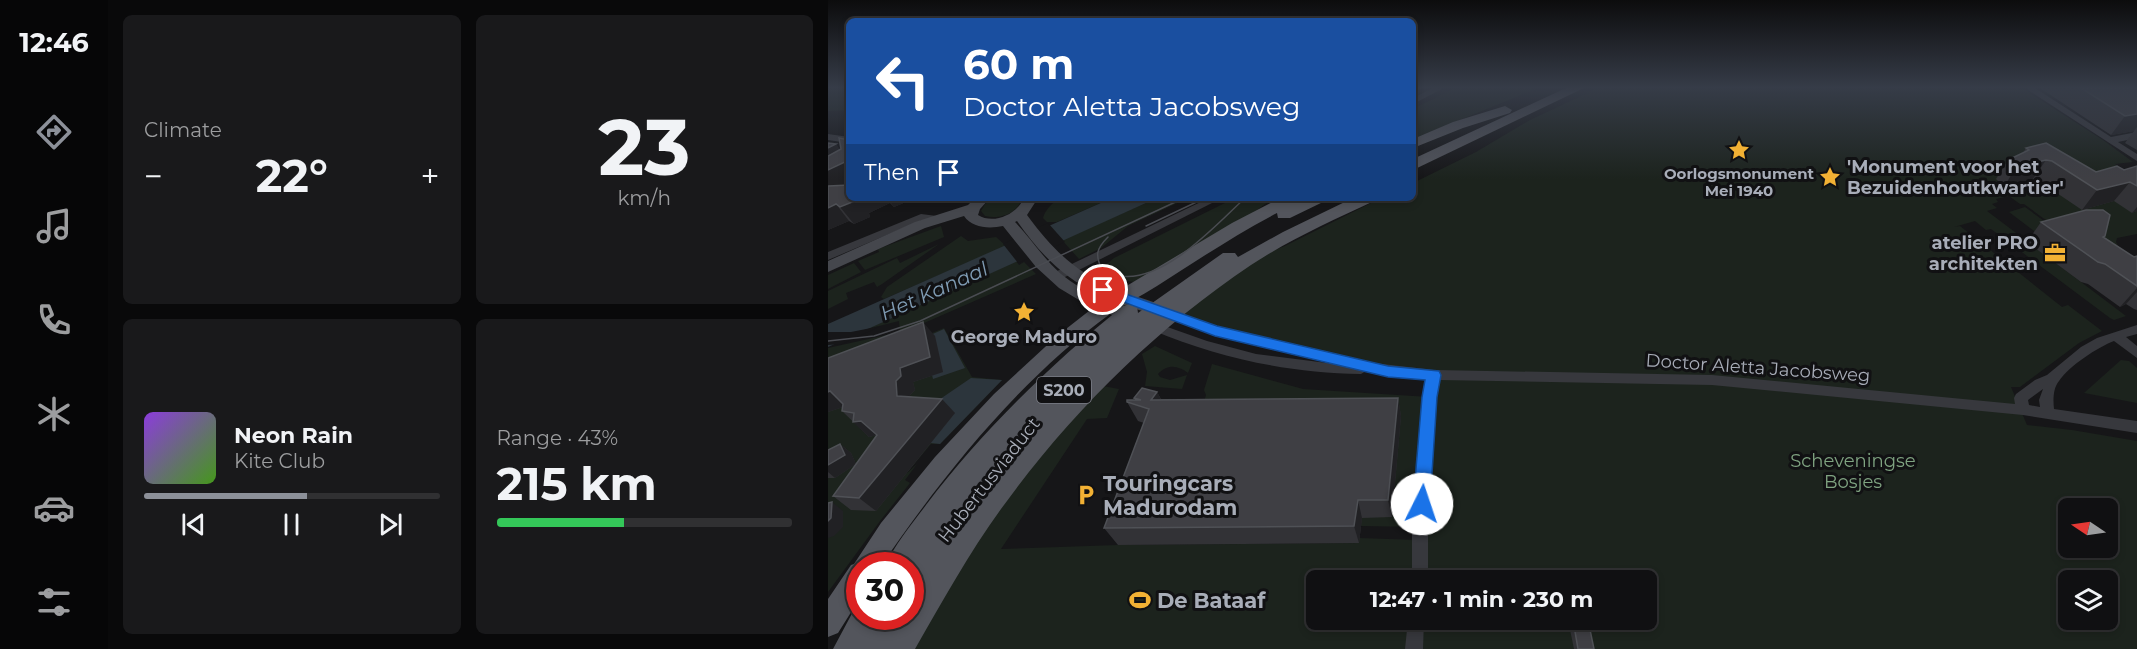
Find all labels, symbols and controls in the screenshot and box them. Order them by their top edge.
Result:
text: 12:46 [19,26,89,59]
text: 60 m [963,38,1074,90]
icon: left [864,42,942,120]
text: Doctor Aletta Jacobsweg [963,90,1301,123]
text: 23 [598,99,690,195]
icon: directions [33,111,75,153]
text: Climate [144,118,222,142]
place icon: Oorlogsmonument Mei 1940 [1727,138,1751,162]
text: 22° [256,148,328,203]
text: − [144,156,163,196]
text: + [421,156,439,196]
icon: arrive [932,156,965,189]
place label: 'Monument voor het Bezuidenhoutkwartier' [1847,156,2064,199]
text: Then [864,159,920,186]
place label: Oorlogsmonument Mei 1940 [1664,164,1815,200]
place icon: 'Monument voor het Bezuidenhoutkwartier' [1818,165,1842,189]
text: km/h [618,186,671,210]
icon: music [33,205,75,247]
place label: atelier PRO architekten [1929,232,2038,275]
office icon: atelier PRO architekten [2043,241,2067,265]
water label: Het Kanaal [877,256,992,325]
pin [1077,264,1128,315]
icon: arrive [1086,273,1119,306]
icon: phone [33,299,75,341]
place icon: George Maduro [1012,300,1036,324]
place label: George Maduro [951,326,1097,348]
street label: Doctor Aletta Jacobsweg [1645,349,1871,387]
road number: S200 [1037,377,1091,403]
icon: climate [33,393,75,435]
street label: Hubertusviaduct [933,413,1045,547]
text: Neon Rain [234,422,353,449]
text: Range · 43% [497,426,618,450]
text: Kite Club [234,449,325,473]
park label: Scheveningse Bosjes [1790,450,1916,493]
text: 215 km [497,456,657,511]
place label: Touringcars Madurodam [1103,471,1237,520]
position arrow [1390,472,1454,536]
parking icon: Touringcars Madurodam [1074,483,1098,507]
icon: car [33,487,75,529]
north arrow [2058,498,2118,558]
map controls [2058,498,2118,630]
icon: previous [177,508,210,541]
icon: pause [275,508,308,541]
icon: next [374,508,407,541]
speed limit sign: 30 [846,552,924,630]
button: layers [2058,570,2118,630]
icon: filters [33,581,75,623]
text: 12:47 · 1 min · 230 m [1370,586,1593,613]
sports icon: De Bataaf [1128,588,1152,612]
place label: De Bataaf [1157,588,1266,613]

